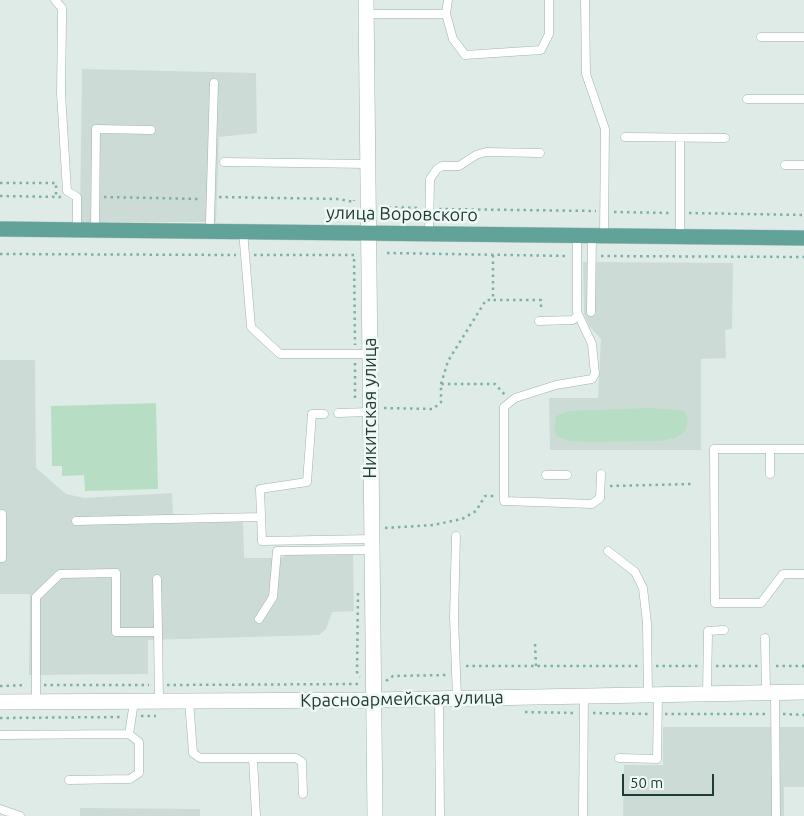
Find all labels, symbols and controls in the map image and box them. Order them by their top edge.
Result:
street label: улица Воровского [326,202,478,226]
street label: Никитская улица [359,337,381,479]
street label: Красноармейская улица [300,686,504,712]
scale bar [624,764,716,796]
text: 50 m [630,774,663,791]

